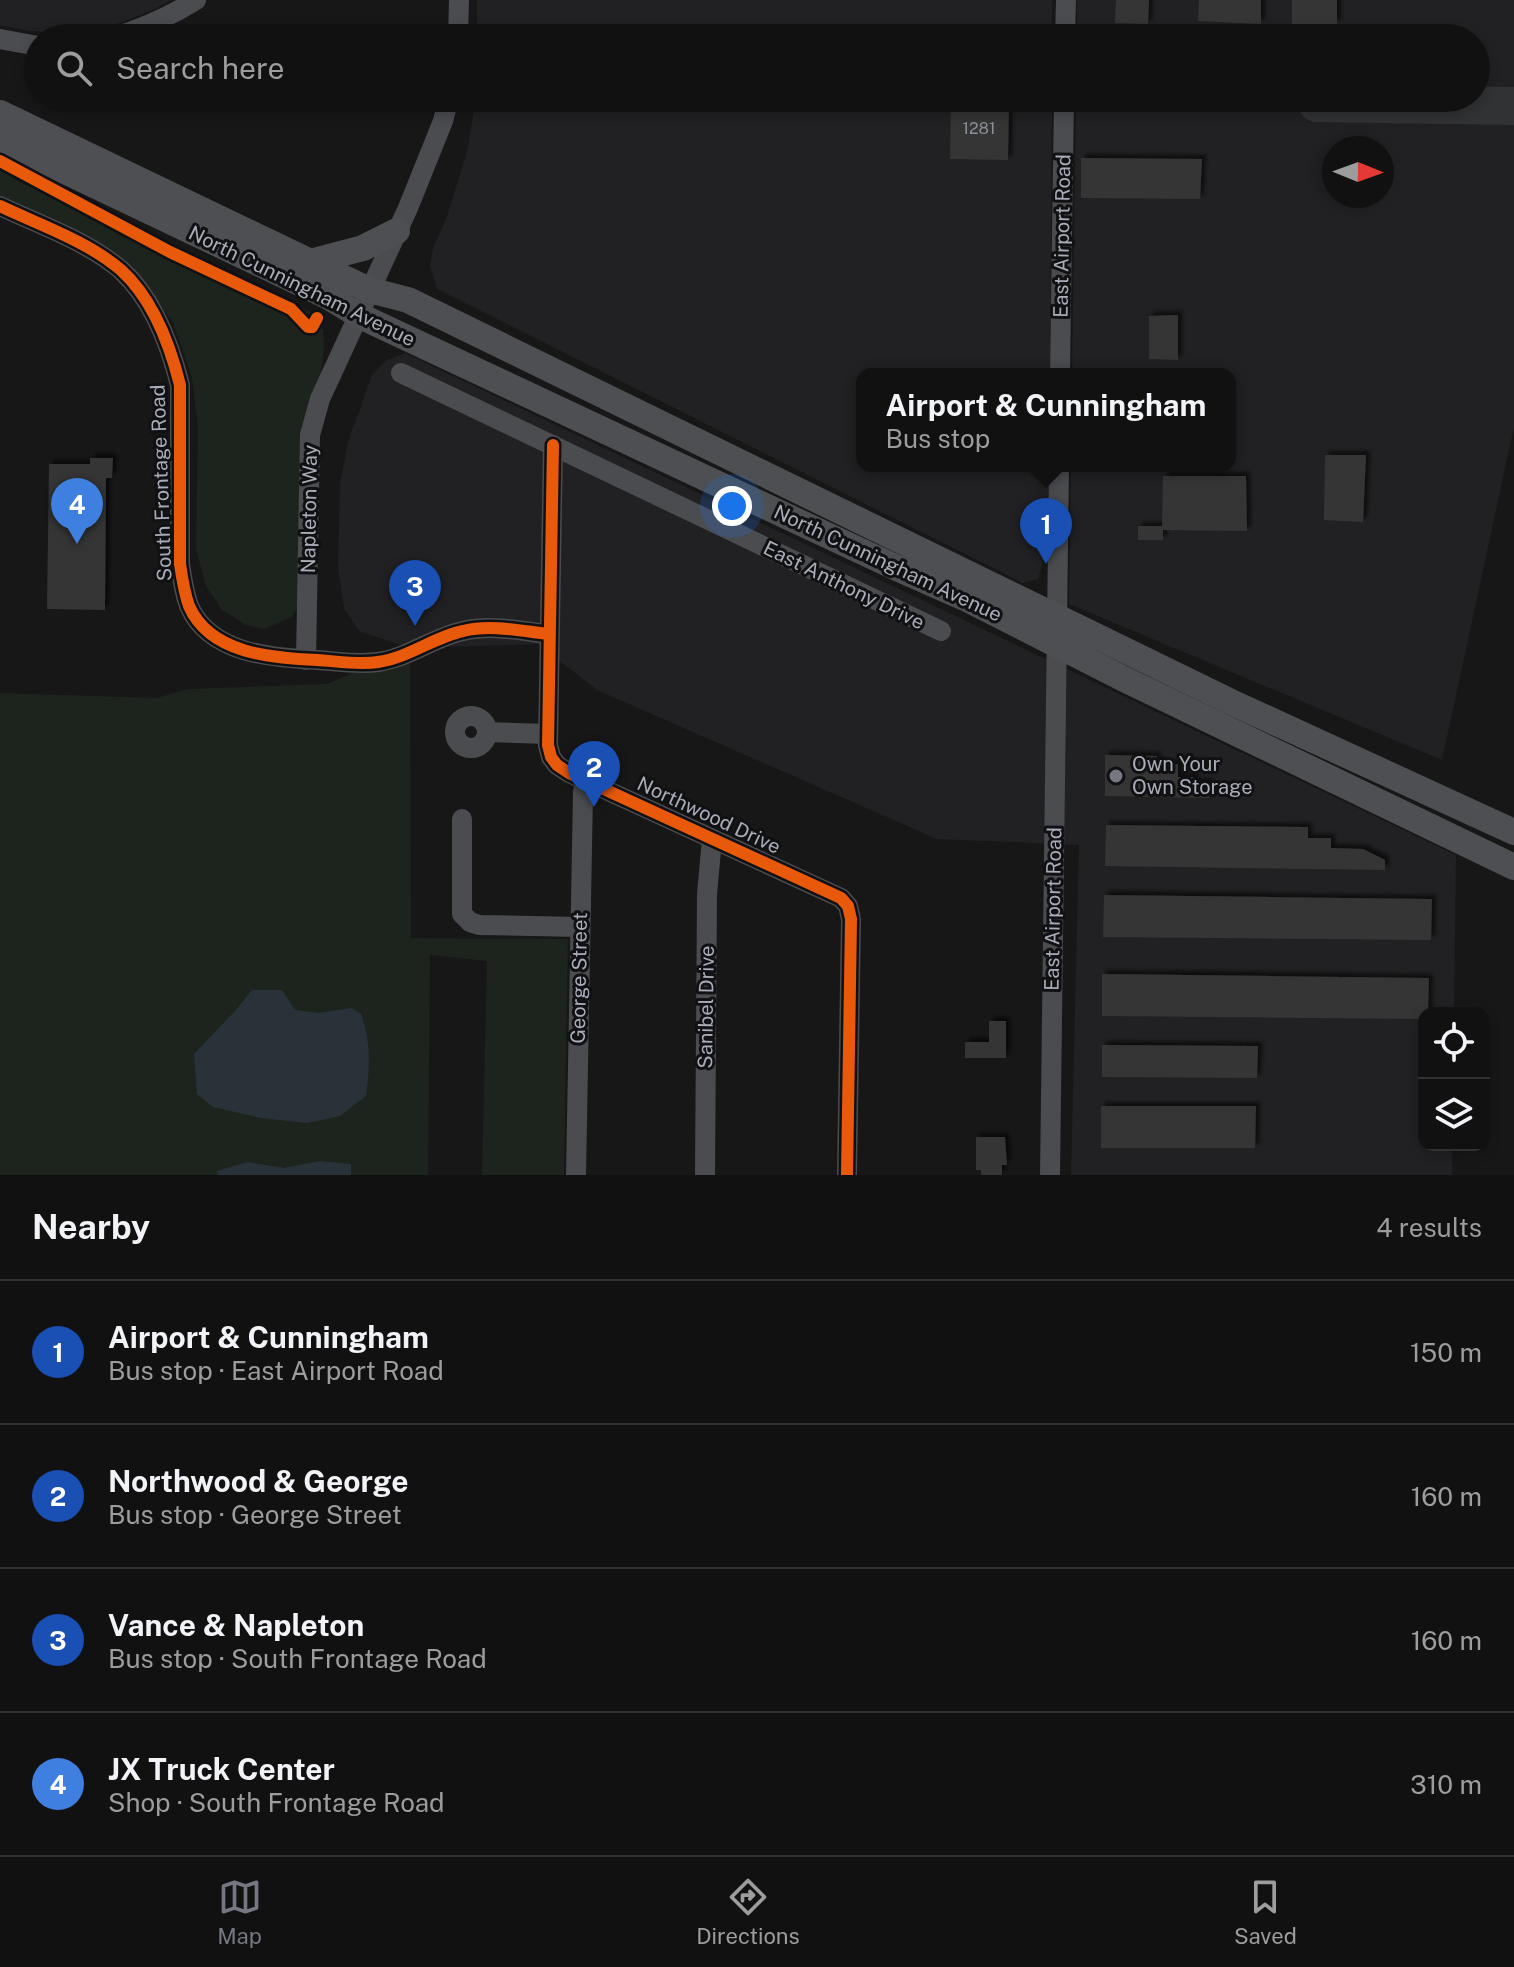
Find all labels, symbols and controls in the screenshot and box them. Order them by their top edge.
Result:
search box [24,24,1490,112]
icon: search [52,46,96,90]
text: Search here [116,50,284,86]
house number: 1281 [963,119,995,138]
north arrow [1322,136,1394,208]
street label: East Airport Road [1049,154,1075,318]
street label: North Cunningham Avenue [185,221,419,351]
popup [856,368,1236,472]
street label: South Frontage Road [146,384,176,582]
text: Airport & Cunningham [886,387,1206,423]
text: Bus stop [886,423,990,454]
street label: Napleton Way [296,444,322,574]
pin: 4 [51,478,103,544]
your location [712,486,752,526]
pin: 1 [1020,498,1072,564]
street label: North Cunningham Avenue [770,500,1006,626]
street label: East Anthony Drive [760,536,928,634]
pin: 3 [389,560,441,626]
pin: 2 [568,741,620,807]
place label: Own Your Own Storage [1132,752,1252,799]
marker: Own Your Own Storage [1107,767,1125,785]
street label: Northwood Drive [633,771,785,859]
street label: East Airport Road [1040,827,1066,991]
street label: George Street [566,912,592,1044]
street label: Sanibel Drive [693,945,719,1069]
map controls [1418,1007,1490,1151]
button: locate [1418,1007,1490,1079]
button: layers [1418,1079,1490,1151]
text: Nearby [32,1207,150,1247]
text: 4 results [1376,1212,1482,1243]
text: Airport & Cunningham [108,1319,429,1355]
text: 1 [52,1337,64,1368]
text: 150 m [1410,1337,1482,1368]
text: Bus stop · East Airport Road [108,1355,444,1386]
text: Northwood & George [108,1463,409,1499]
text: 2 [50,1481,66,1512]
text: 160 m [1411,1481,1482,1512]
text: Bus stop · George Street [108,1499,402,1530]
text: Vance & Napleton [108,1607,364,1643]
text: 3 [49,1625,67,1656]
text: 160 m [1411,1625,1482,1656]
text: Bus stop · South Frontage Road [108,1643,487,1674]
text: JX Truck Center [108,1751,335,1787]
text: 4 [49,1769,67,1800]
text: 310 m [1410,1769,1482,1800]
text: Shop · South Frontage Road [108,1787,445,1818]
tab: Map [217,1875,262,1949]
tab: Directions [696,1875,800,1949]
tab: Saved [1234,1875,1297,1949]

